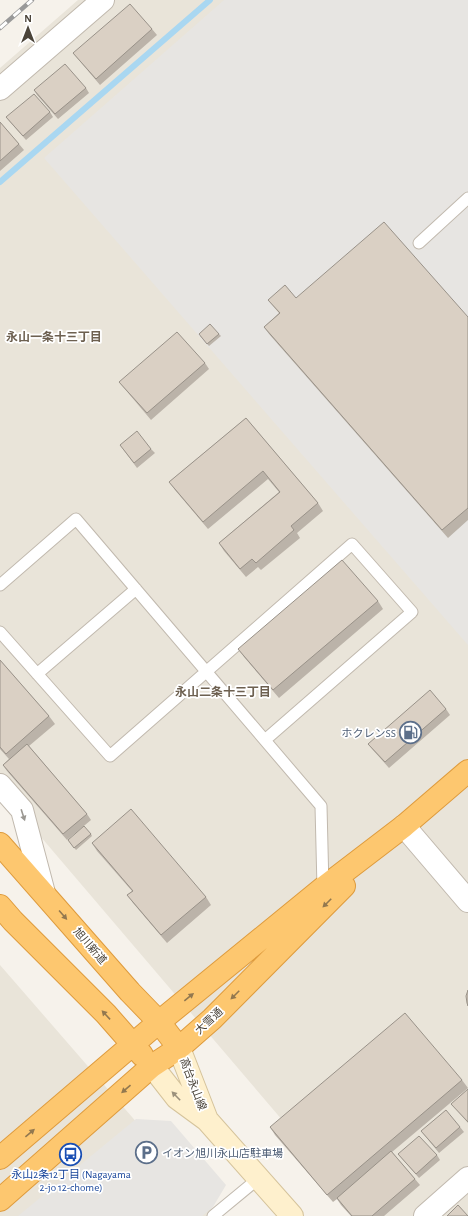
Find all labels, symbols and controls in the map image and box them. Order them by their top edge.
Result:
north arrow [8,8,48,48]
text: N [24,13,32,24]
district label: 永山一条十三丁目 [6,330,102,343]
district label: 永山二条十三丁目 [175,685,271,698]
fuel station icon: ホクレンSS [398,720,424,746]
place label: ホクレンSS [342,728,396,739]
one-way arrow [20,810,26,822]
one-way arrow [322,898,332,908]
one-way arrow [58,910,68,920]
street label: 旭川新道 [71,925,109,966]
one-way arrow [230,990,240,1000]
one-way arrow [183,993,194,1002]
street label: 大雪通 [192,1005,225,1036]
one-way arrow [102,1010,111,1020]
street label: 高台永山線 [178,1056,209,1112]
one-way arrow [121,1085,131,1094]
one-way arrow [172,1092,181,1101]
one-way arrow [24,1128,35,1137]
parking icon: イオン旭川永山店駐車場 [134,1140,160,1166]
bus stop icon: 永山2条12丁目 (Nagayama 2-jo 12-chome) [58,1141,84,1167]
place label: イオン旭川永山店駐車場 [162,1147,283,1159]
place label: 永山2条12丁目 (Nagayama 2-jo 12-chome) [11,1168,131,1193]

